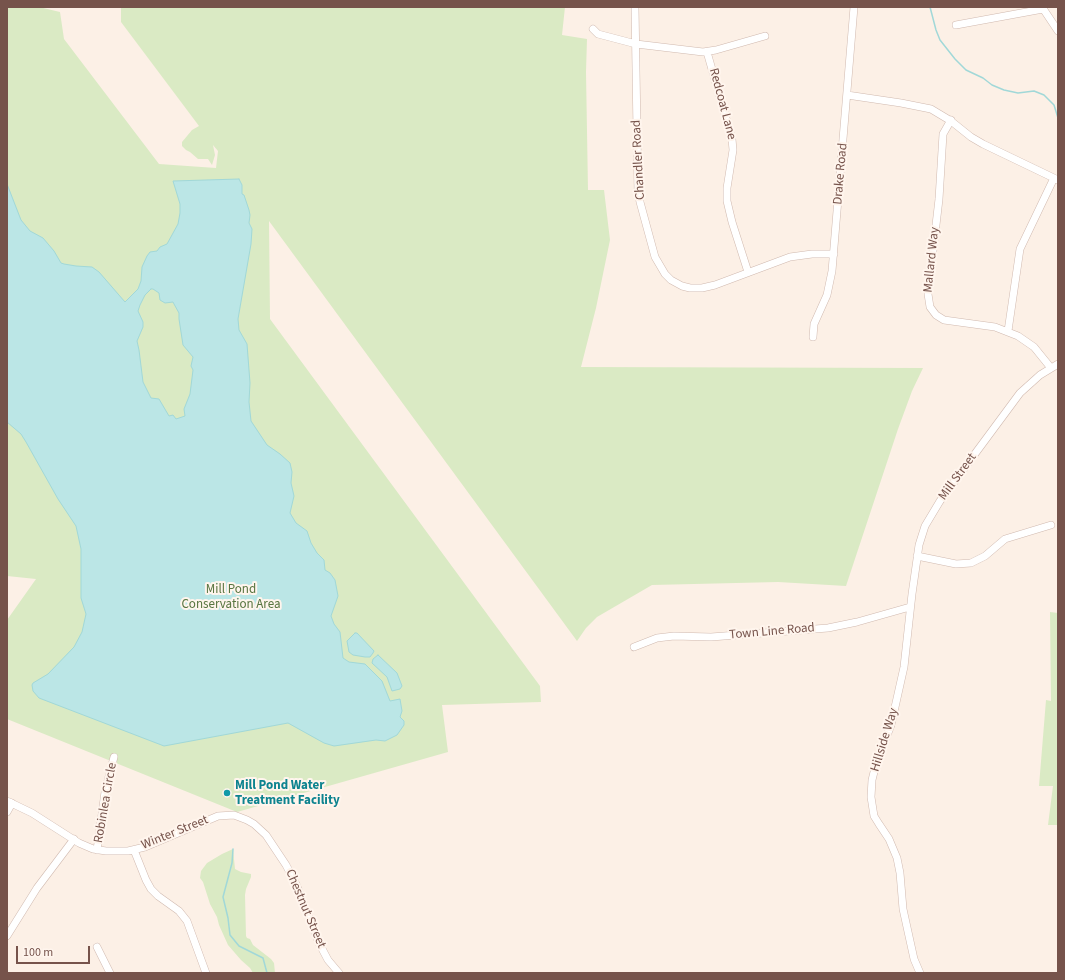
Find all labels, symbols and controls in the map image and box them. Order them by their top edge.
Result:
street label: Redcoat Lane [705,67,739,141]
street label: Chandler Road [629,120,649,200]
street label: Drake Road [831,142,851,206]
street label: Mallard Way [921,226,943,294]
street label: Mill Street [936,450,980,504]
park label: Mill Pond Conservation Area [181,582,281,613]
street label: Town Line Road [729,620,815,644]
street label: Hillside Way [868,706,902,774]
street label: Robinlea Circle [91,762,121,844]
place label: Mill Pond Water Treatment Facility [235,778,340,809]
marker: Mill Pond Water Treatment Facility [222,788,232,798]
street label: Winter Street [139,812,211,854]
street label: Chestnut Street [281,867,329,951]
scale bar [18,938,92,964]
text: 100 m [23,944,53,961]

